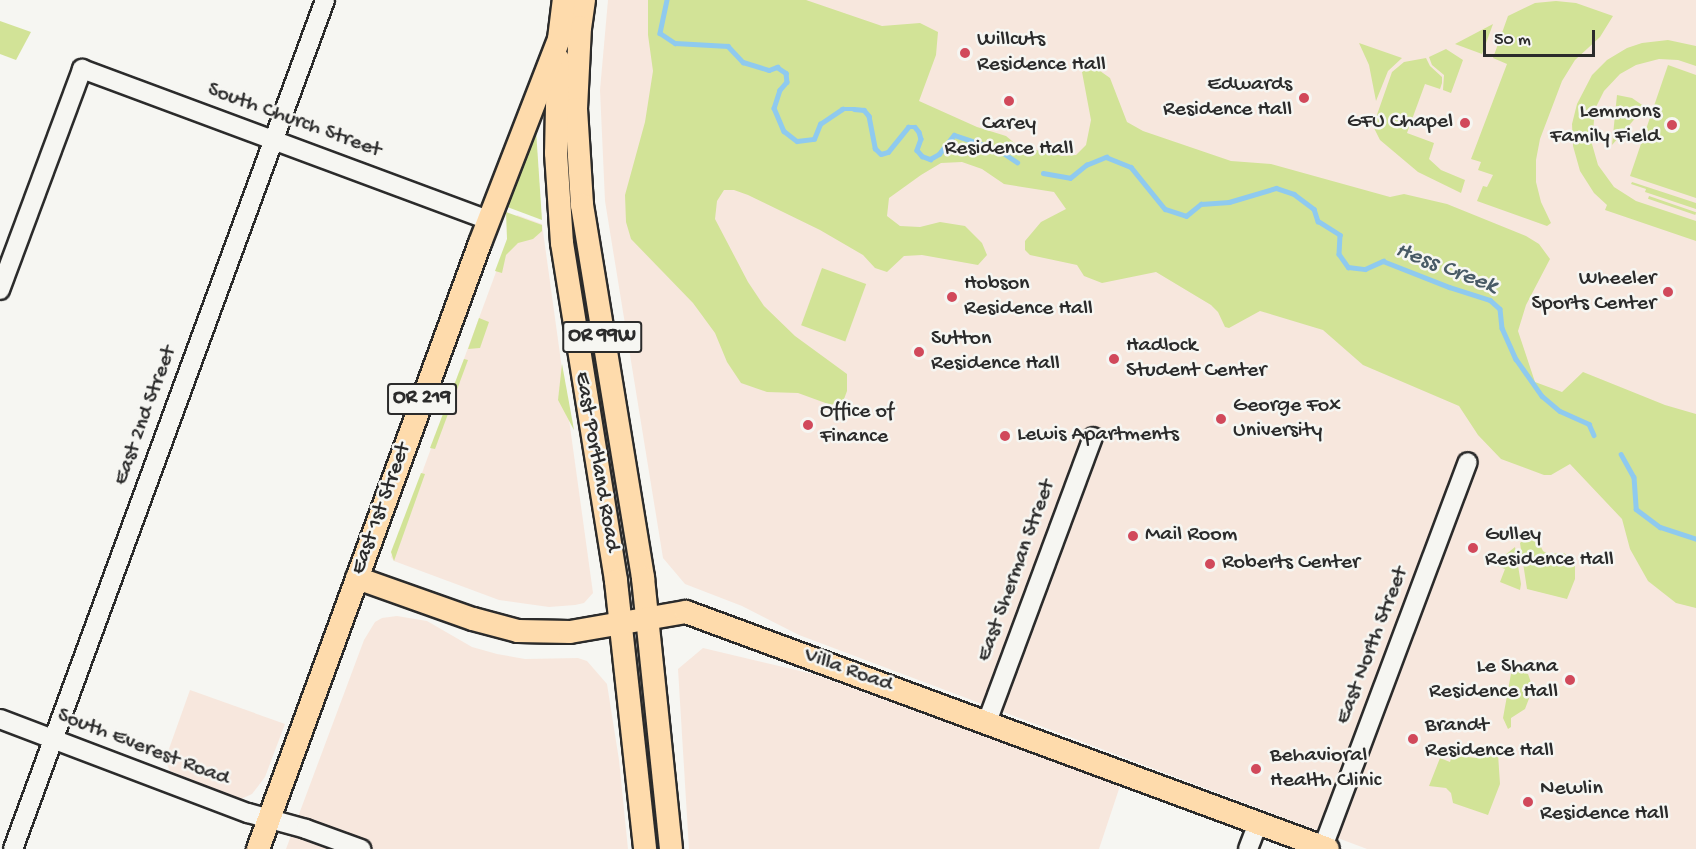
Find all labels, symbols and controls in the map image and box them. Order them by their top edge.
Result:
scale bar [1486,18,1598,56]
place label: Willcuts Residence Hall [977,27,1106,78]
text: 50 m [1494,30,1531,51]
marker: Willcuts Residence Hall [958,46,972,60]
place label: Edwards Residence Hall [1163,72,1292,124]
street label: South Church Street [204,77,384,165]
marker: Edwards Residence Hall [1297,91,1311,105]
marker: Carey Residence Hall [1002,94,1016,108]
place label: Lemmons Family Field [1550,99,1660,150]
place label: GFU Chapel [1347,110,1453,136]
place label: Carey Residence Hall [945,111,1073,162]
marker: GFU Chapel [1458,116,1472,130]
marker: Lemmons Family Field [1665,118,1679,132]
water label: Hess Creek [1391,236,1501,302]
place label: Wheeler Sports Center [1532,266,1656,318]
place label: Hobson Residence Hall [964,271,1093,322]
marker: Wheeler Sports Center [1661,285,1675,299]
marker: Hobson Residence Hall [945,290,959,304]
road number: OR 99W [562,319,642,355]
place label: Sutton Residence Hall [931,326,1060,378]
place label: Hadlock Student Center [1126,333,1266,384]
street label: East 2nd Street [109,343,183,489]
marker: Sutton Residence Hall [912,345,926,359]
marker: Hadlock Student Center [1107,352,1121,366]
street label: East Portland Road [567,370,625,554]
road number: OR 219 [386,381,458,417]
place label: George Fox University [1233,393,1341,445]
place label: Office of Finance [820,399,894,451]
marker: George Fox University [1214,412,1228,426]
marker: Office of Finance [801,418,815,432]
place label: Lewis Apartments [1017,423,1179,449]
marker: Lewis Apartments [998,429,1012,443]
street label: East 1st Street [346,440,418,578]
street label: East Sherman Street [972,476,1062,666]
place label: Gulley Residence Hall [1485,522,1614,574]
place label: Mail Room [1145,523,1237,549]
marker: Mail Room [1126,529,1140,543]
marker: Gulley Residence Hall [1466,541,1480,555]
place label: Roberts Center [1222,551,1360,577]
marker: Roberts Center [1203,557,1217,571]
street label: East North Street [1331,564,1415,728]
street label: Villa Road [800,643,896,699]
place label: Le Shana Residence Hall [1429,654,1558,706]
marker: Le Shana Residence Hall [1563,673,1577,687]
street label: South Everest Road [53,703,233,793]
place label: Brandt Residence Hall [1425,713,1554,764]
marker: Brandt Residence Hall [1406,732,1420,746]
place label: Behavioral Health Clinic [1270,743,1381,794]
marker: Behavioral Health Clinic [1247,760,1265,778]
place label: Newlin Residence Hall [1540,776,1669,828]
marker: Newlin Residence Hall [1521,795,1535,809]

